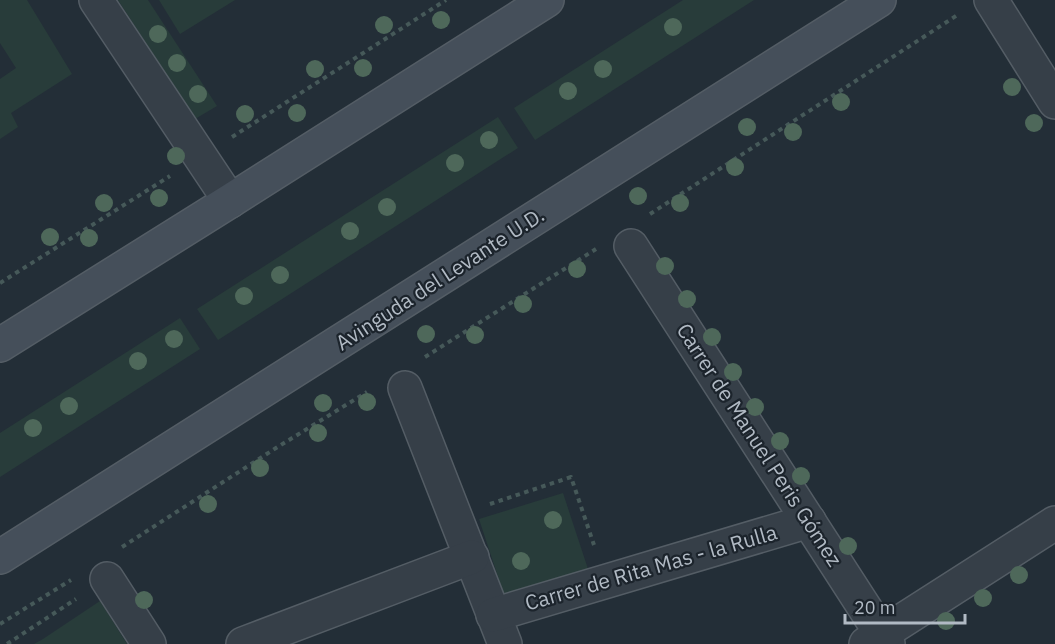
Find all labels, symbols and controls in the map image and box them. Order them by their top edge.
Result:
street label: Avinguda del Levante U.D. [330,200,549,356]
street label: Carrer de Manuel Peris Gómez [671,317,849,572]
street label: Carrer de Rita Mas - la Rulla [521,518,780,616]
scale bar [845,587,965,625]
text: 20 m [854,596,896,619]

